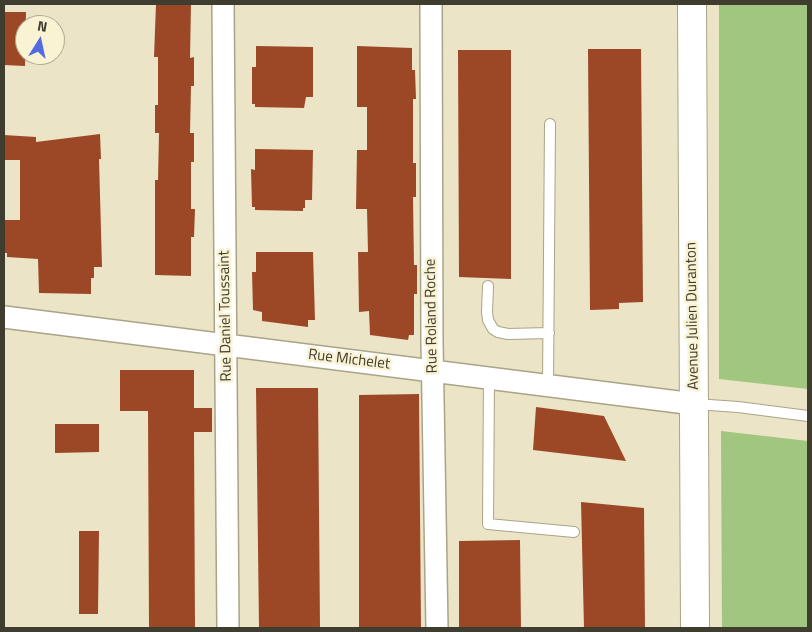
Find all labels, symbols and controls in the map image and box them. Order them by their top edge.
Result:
north arrow [15,15,65,65]
text: N [36,15,49,37]
street label: Avenue Julien Duranton [683,242,703,390]
street label: Rue Daniel Toussaint [216,250,236,382]
street label: Rue Roland Roche [422,259,442,373]
street label: Rue Michelet [307,346,391,374]

